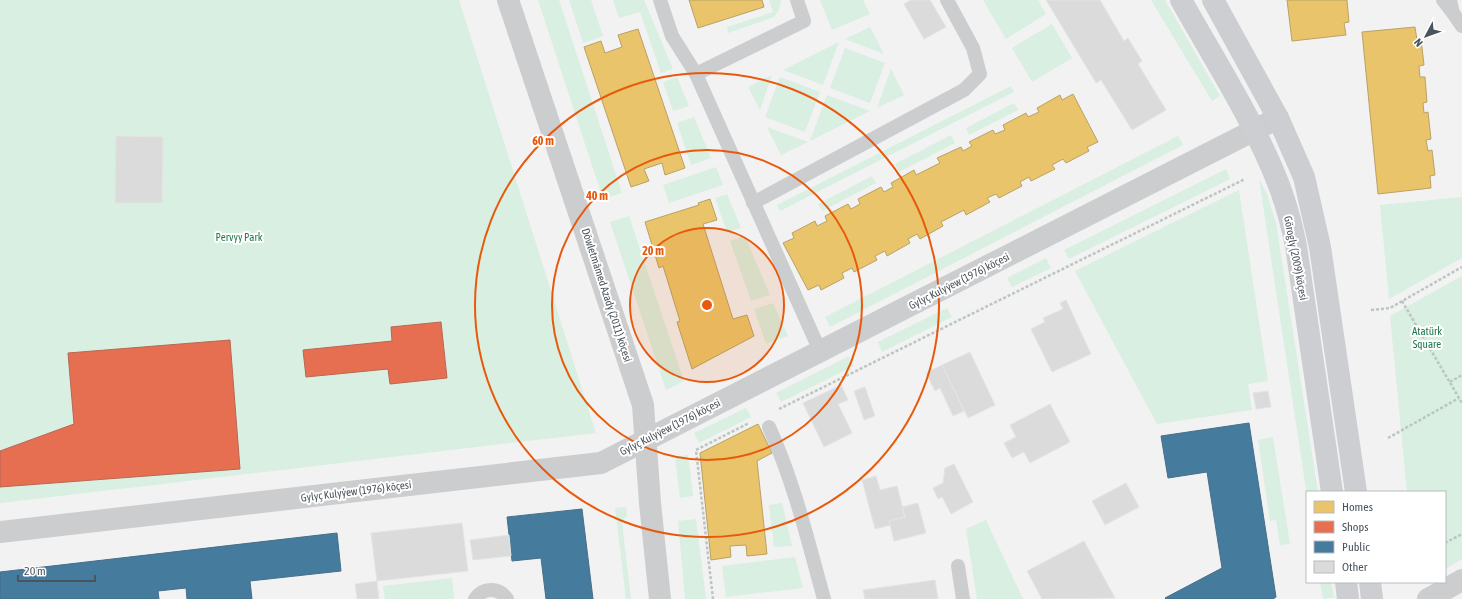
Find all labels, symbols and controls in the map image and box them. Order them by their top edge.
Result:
north arrow [1406,16,1446,56]
text: N [1412,36,1425,49]
text: 60 m [532,134,554,148]
text: 40 m [585,189,608,203]
street label: Görogly (2009) köçesi [1282,215,1310,301]
street label: Döwletmämed Azady (2011) köçesi [580,227,634,363]
park label: Pervyy Park [216,231,263,243]
text: 20 m [642,244,664,258]
street label: Gylyç Kulyýew (1976) köçesi [907,250,1011,312]
centre of rings [700,298,714,312]
park label: Atatürk Square [1412,325,1442,350]
street label: Gylyç Kulyýew (1976) köçesi [618,396,722,458]
street label: Gylyç Kulyýew (1976) köçesi [300,478,412,504]
legend [1306,491,1446,583]
text: Homes [1342,500,1373,514]
text: Shops [1342,520,1368,534]
text: Public [1342,540,1370,554]
scale bar [18,557,95,583]
text: Other [1342,560,1368,574]
text: 20 m [24,564,46,578]

